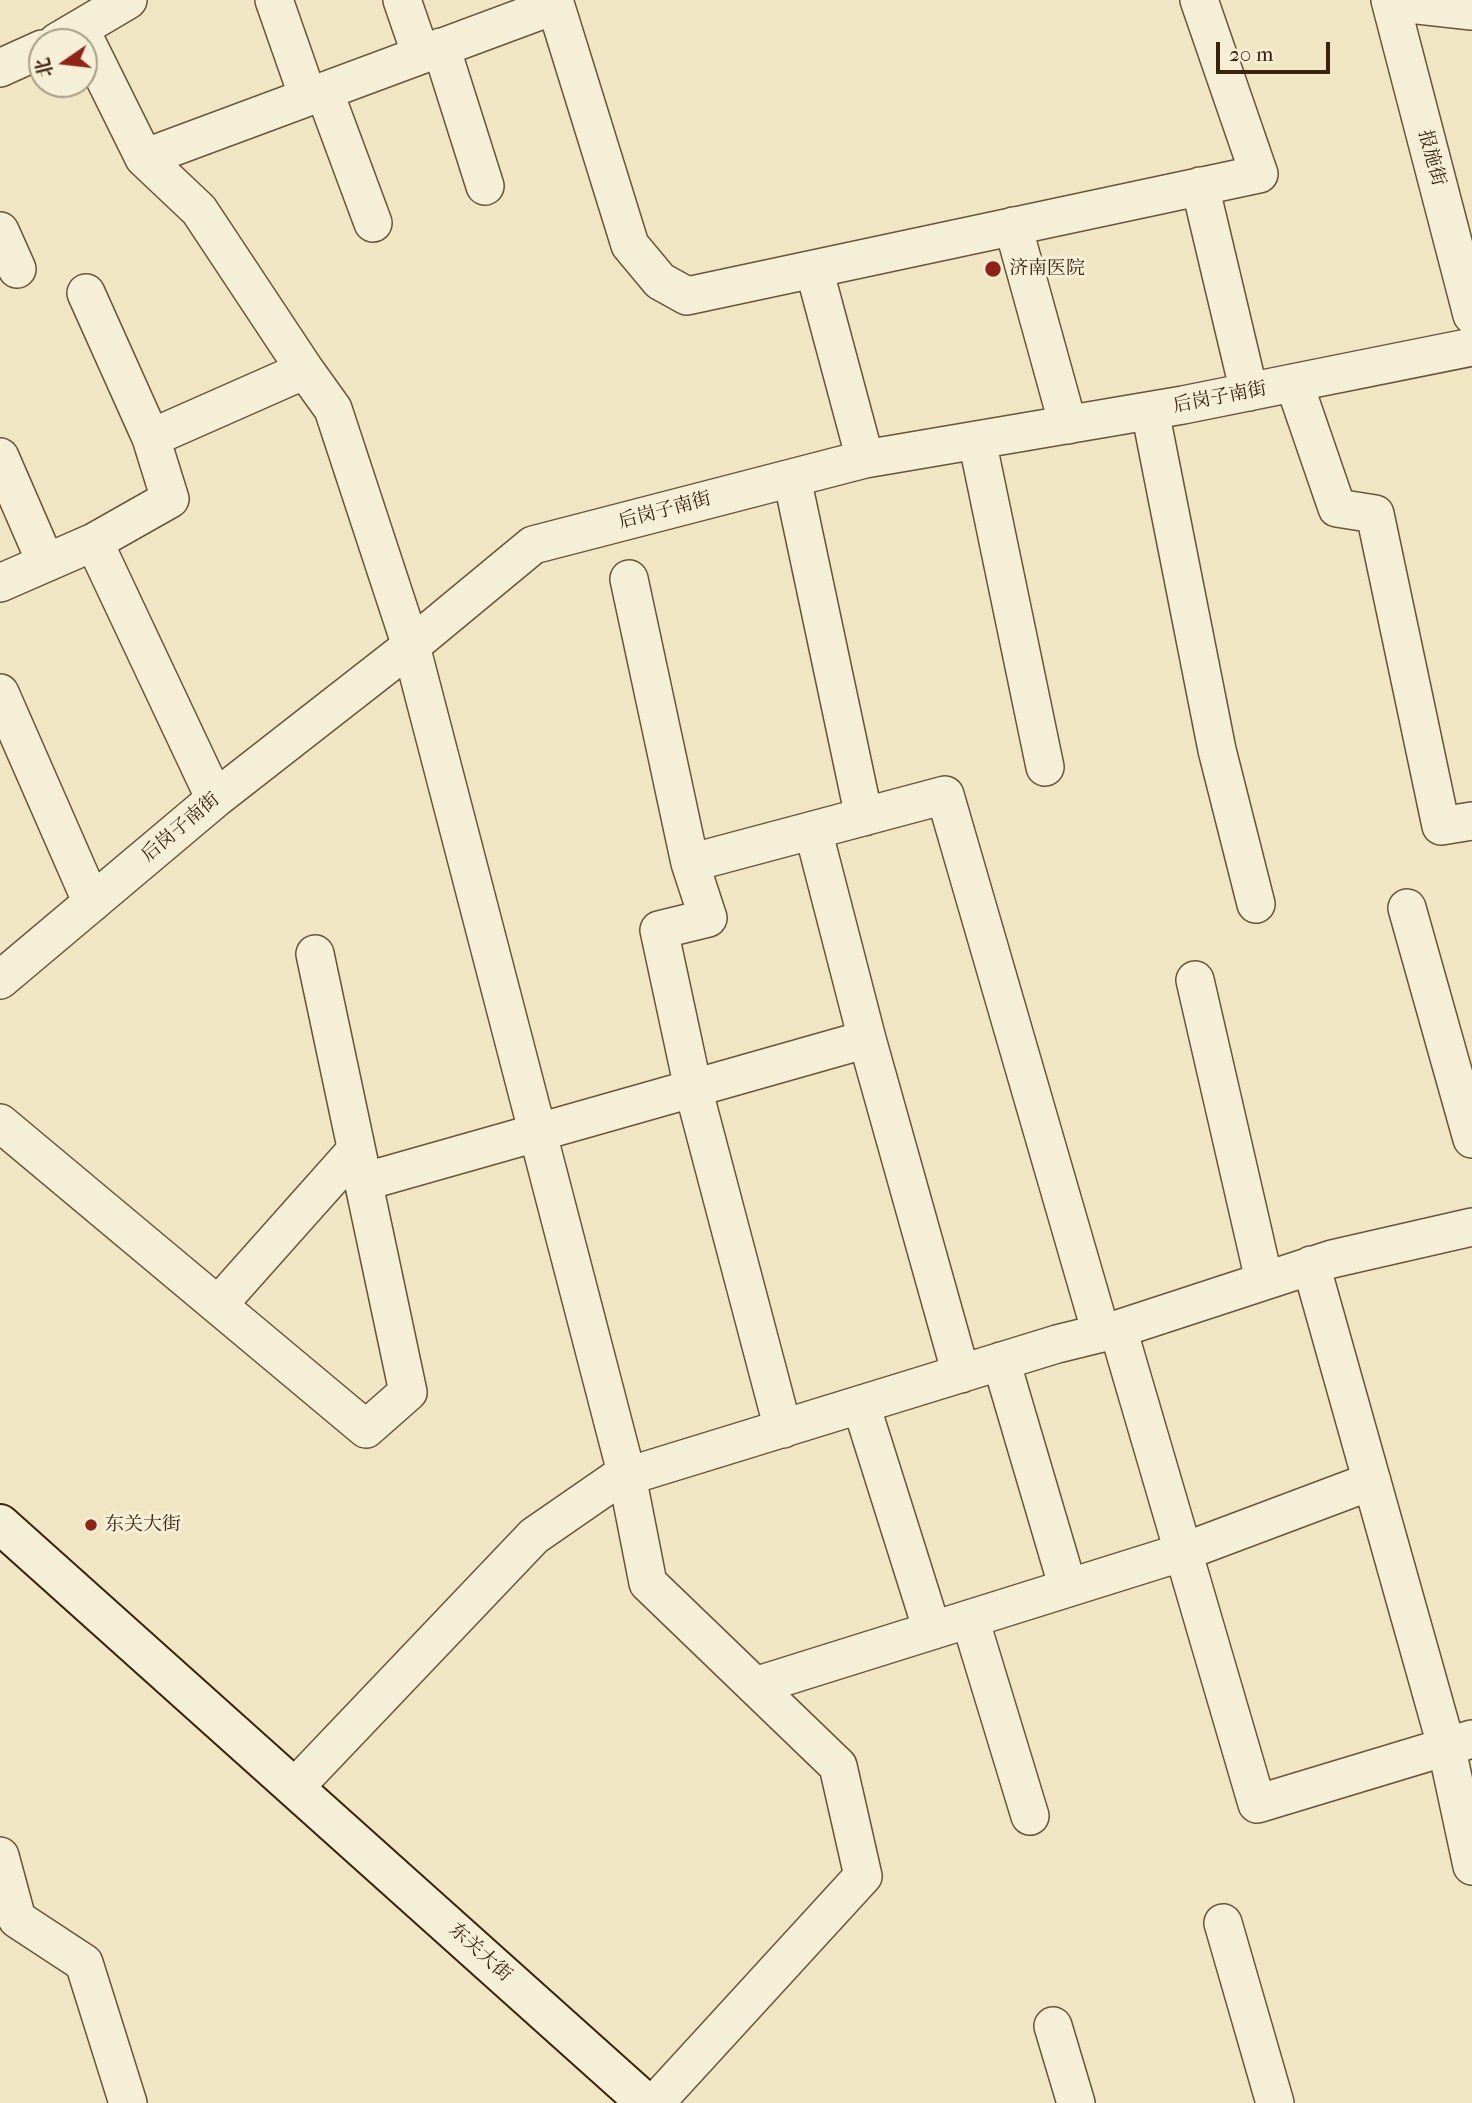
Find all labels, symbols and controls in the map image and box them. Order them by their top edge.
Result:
north arrow [28,28,98,98]
scale bar [1220,28,1334,72]
text: 20 m [1229,42,1273,66]
text: 北 [32,56,58,79]
street label: 报施街 [1413,128,1449,188]
place label: 济南医院 [1009,258,1085,280]
marker: 济南医院 [983,259,1003,279]
street label: 后岗子南街 [1171,378,1269,418]
street label: 后岗子南街 [616,488,714,534]
street label: 后岗子南街 [137,789,225,867]
place label: 东关大街 [105,1514,181,1536]
marker: 东关大街 [83,1517,99,1533]
street label: 东关大街 [444,1919,516,1987]

